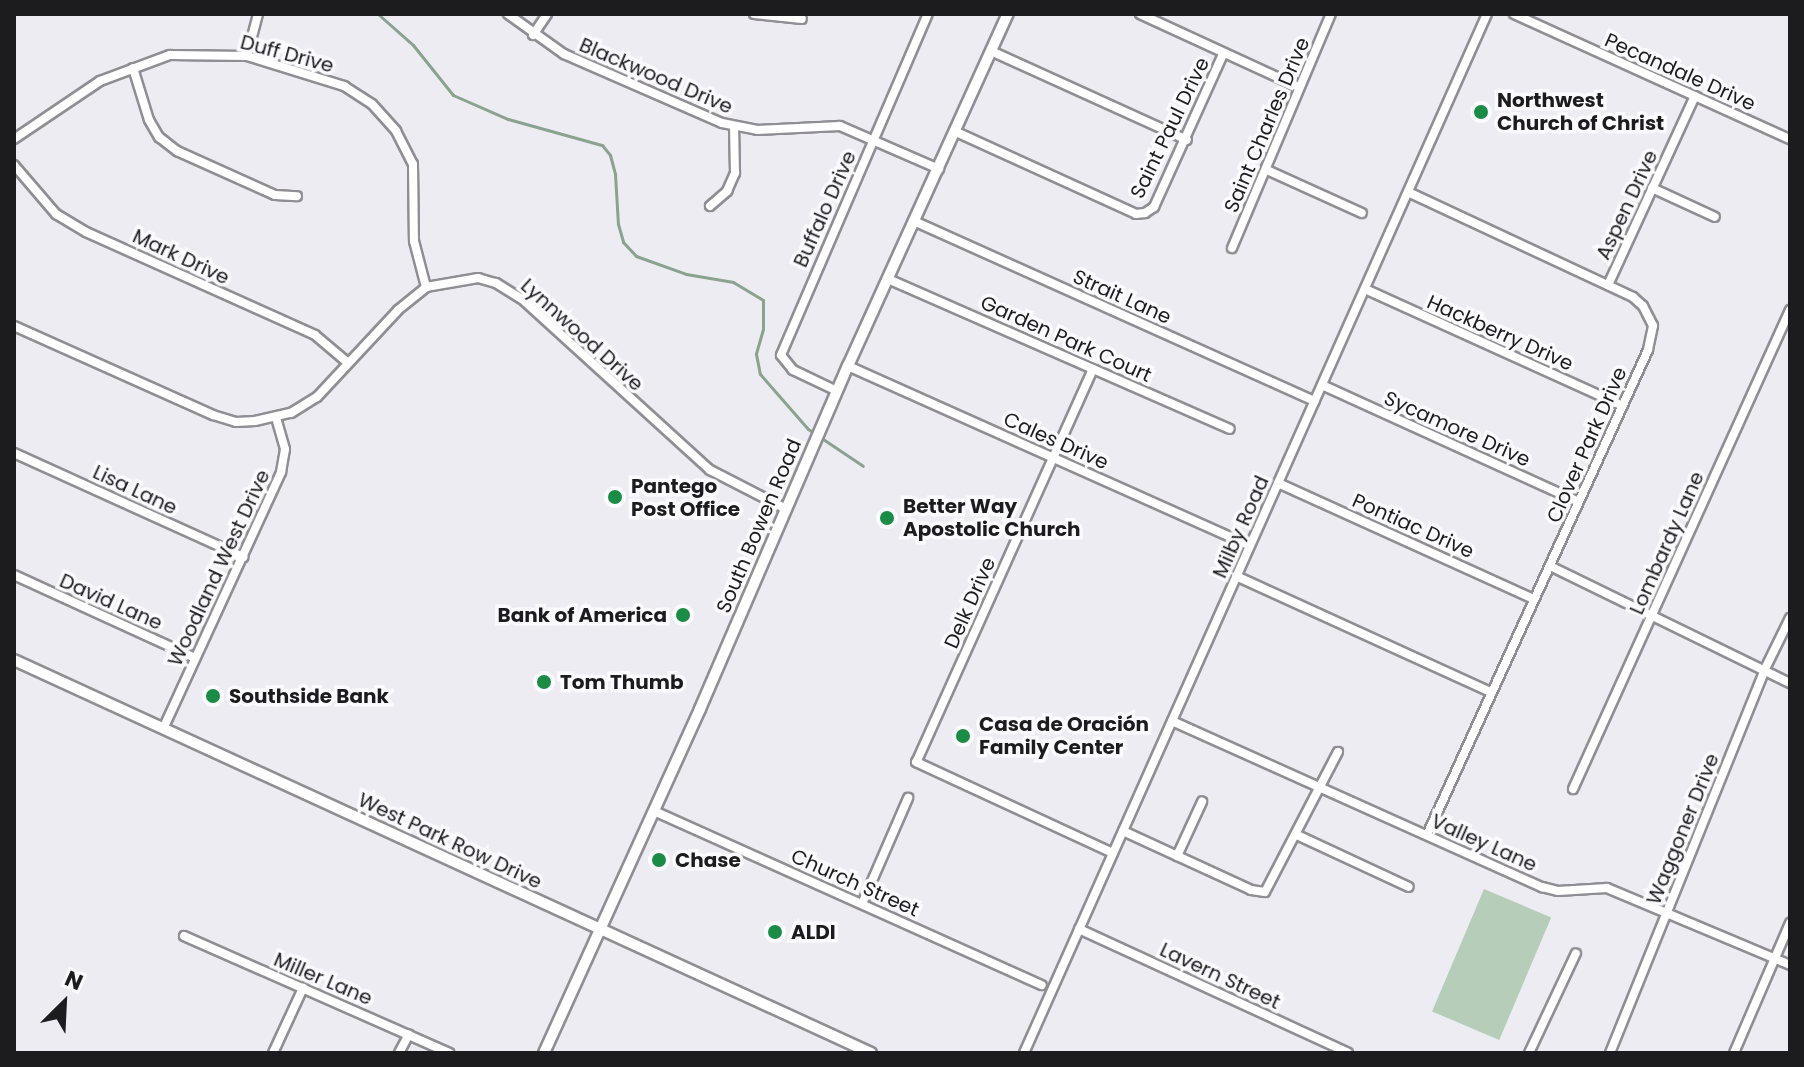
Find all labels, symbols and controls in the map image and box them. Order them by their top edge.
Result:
street label: Pecandale Drive [1601,28,1759,116]
street label: Duff Drive [238,30,336,78]
street label: Blackwood Drive [576,33,736,119]
street label: Saint Charles Drive [1219,34,1315,216]
street label: Saint Paul Drive [1125,54,1215,202]
place label: Northwest Church of Christ [1497,88,1664,135]
marker: Northwest Church of Christ [1472,103,1490,121]
street label: Aspen Drive [1591,146,1663,264]
street label: Buffalo Drive [789,147,861,271]
street label: Mark Drive [129,224,233,290]
street label: Strait Lane [1069,265,1175,329]
street label: Lynnwood Drive [516,274,648,396]
street label: Garden Park Court [977,290,1155,388]
street label: Hackberry Drive [1423,290,1577,376]
street label: Clover Park Drive [1542,363,1632,527]
street label: Sycamore Drive [1380,386,1534,472]
street label: Cales Drive [1000,407,1112,475]
street label: South Bowen Road [711,435,807,617]
street label: Lisa Lane [89,460,181,520]
street label: Woodland West Drive [163,466,275,670]
street label: Lombardy Lane [1625,468,1709,618]
street label: Milby Road [1208,472,1274,582]
place label: Pantego Post Office [631,474,740,521]
marker: Pantego Post Office [606,488,624,506]
street label: Pontiac Drive [1349,488,1477,564]
place label: Better Way Apostolic Church [903,494,1081,541]
marker: Better Way Apostolic Church [878,509,896,527]
street label: Delk Drive [939,554,1001,652]
street label: David Lane [56,569,166,635]
place label: Bank of America [498,603,667,627]
marker: Bank of America [674,606,692,624]
place label: Tom Thumb [560,670,684,694]
marker: Tom Thumb [535,673,553,691]
place label: Southside Bank [229,684,389,708]
marker: Southside Bank [204,687,222,705]
place label: Casa de Oración Family Center [979,712,1149,759]
marker: Casa de Oración Family Center [954,727,972,745]
street label: Waggoner Drive [1642,750,1724,908]
street label: West Park Row Drive [354,788,546,894]
street label: Valley Lane [1427,809,1541,877]
street label: Church Street [787,844,923,922]
place label: Chase [675,848,741,872]
marker: Chase [650,851,668,869]
place label: ALDI [791,920,836,944]
marker: ALDI [766,923,784,941]
street label: Lavern Street [1156,938,1284,1014]
street label: Miller Lane [270,948,376,1010]
north arrow [24,963,104,1043]
text: N [60,963,88,998]

